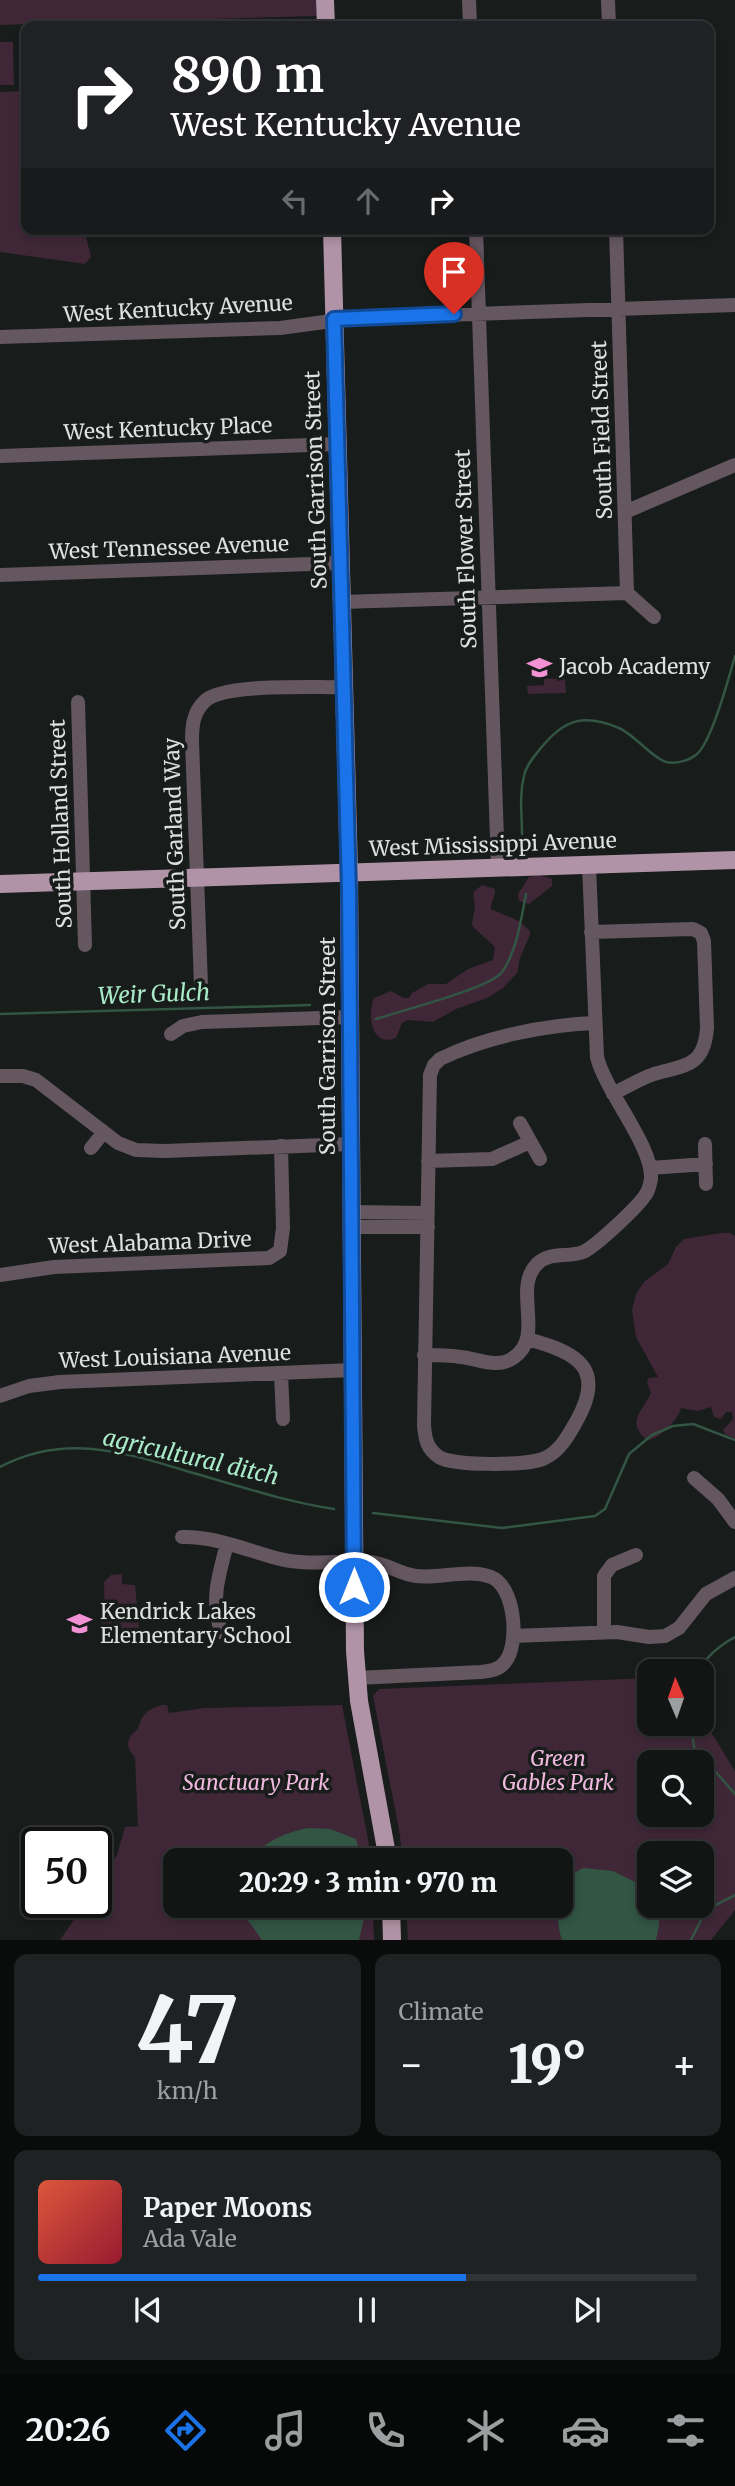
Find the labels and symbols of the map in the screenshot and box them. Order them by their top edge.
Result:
pin [424,242,484,314]
street label: West Kentucky Avenue [62,289,293,328]
street label: South Field Street [585,340,618,520]
street label: South Garrison Street [298,370,333,590]
street label: West Kentucky Place [62,411,273,446]
street label: South Flower Street [449,449,482,649]
street label: West Tennessee Avenue [48,530,289,565]
school or university icon: Jacob Academy [525,653,553,681]
place label: Jacob Academy [558,653,711,680]
street label: South Holland Street [43,719,78,929]
street label: South Garland Way [158,736,191,931]
street label: West Mississippi Avenue [368,827,617,862]
street label: South Garrison Street [314,937,341,1155]
water label: Weir Gulch [97,977,211,1010]
street label: West Alabama Drive [47,1225,252,1260]
street label: West Louisiana Avenue [58,1339,291,1374]
water label: agricultural ditch [100,1422,282,1491]
position arrow [317,1550,391,1624]
place label: Kendrick Lakes Elementary School [100,1598,292,1649]
school or university icon: Kendrick Lakes Elementary School [66,1610,94,1638]
north arrow [637,1659,714,1736]
park label: Green Gables Park [502,1745,614,1796]
park label: Sanctuary Park [183,1769,330,1796]
speed limit sign: 50 [21,1827,112,1918]

